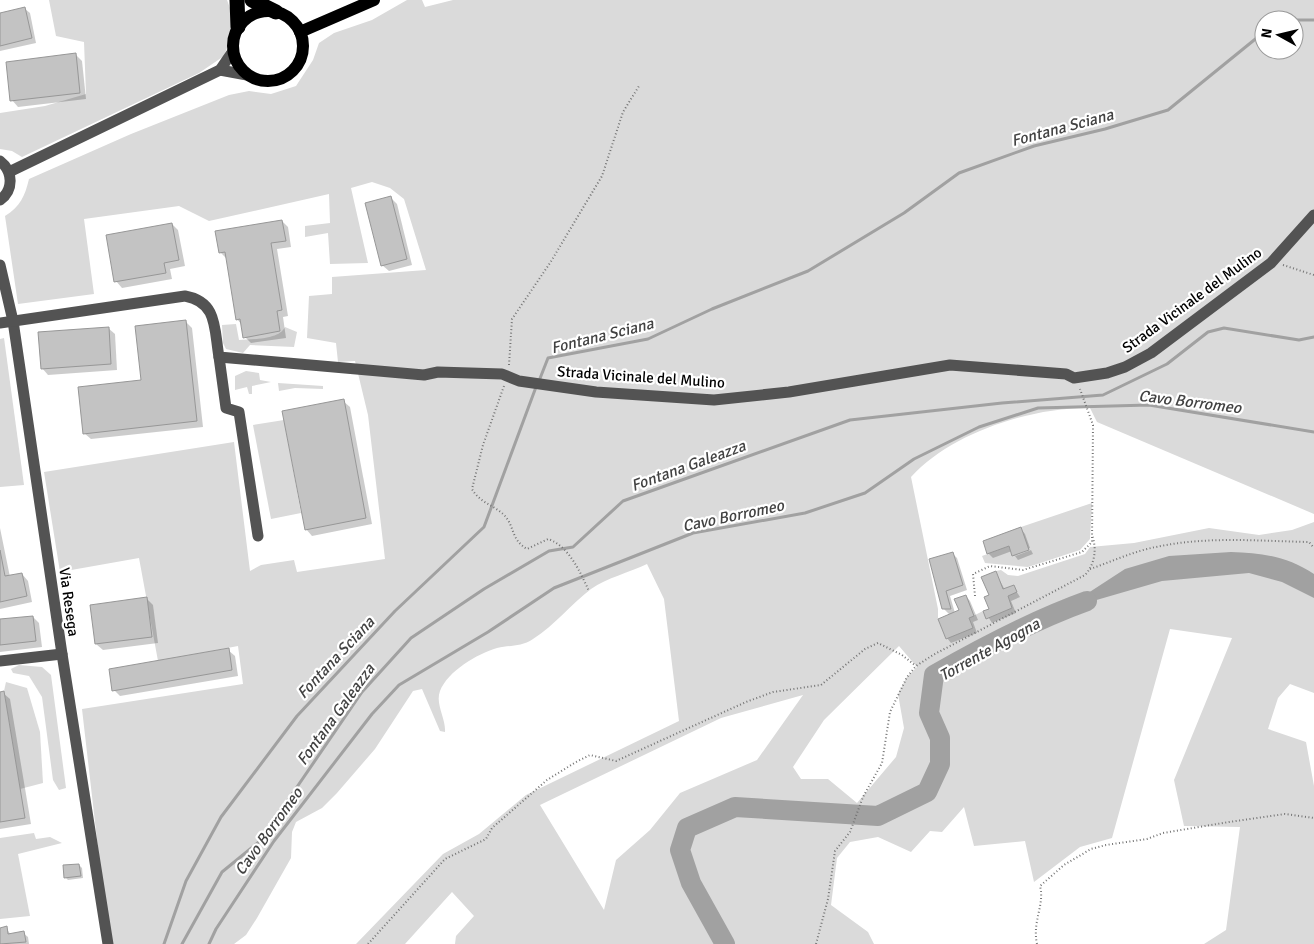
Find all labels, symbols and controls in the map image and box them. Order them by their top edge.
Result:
north arrow [1254,10,1304,60]
text: N [1258,27,1276,39]
water label: Fontana Sciana [1009,105,1116,151]
street label: Strada Vicinale del Mulino [1119,243,1265,357]
water label: Fontana Sciana [549,313,656,358]
street label: Strada Vicinale del Mulino [557,362,726,392]
water label: Cavo Borromeo [1137,386,1243,418]
water label: Fontana Galeazza [628,436,749,496]
water label: Cavo Borromeo [681,495,786,536]
street label: Via Resega [55,566,83,638]
water label: Fontana Sciana [293,612,379,703]
water label: Torrente Agogna [936,614,1044,686]
water label: Fontana Galeazza [292,659,380,769]
water label: Cavo Borromeo [230,783,308,879]

